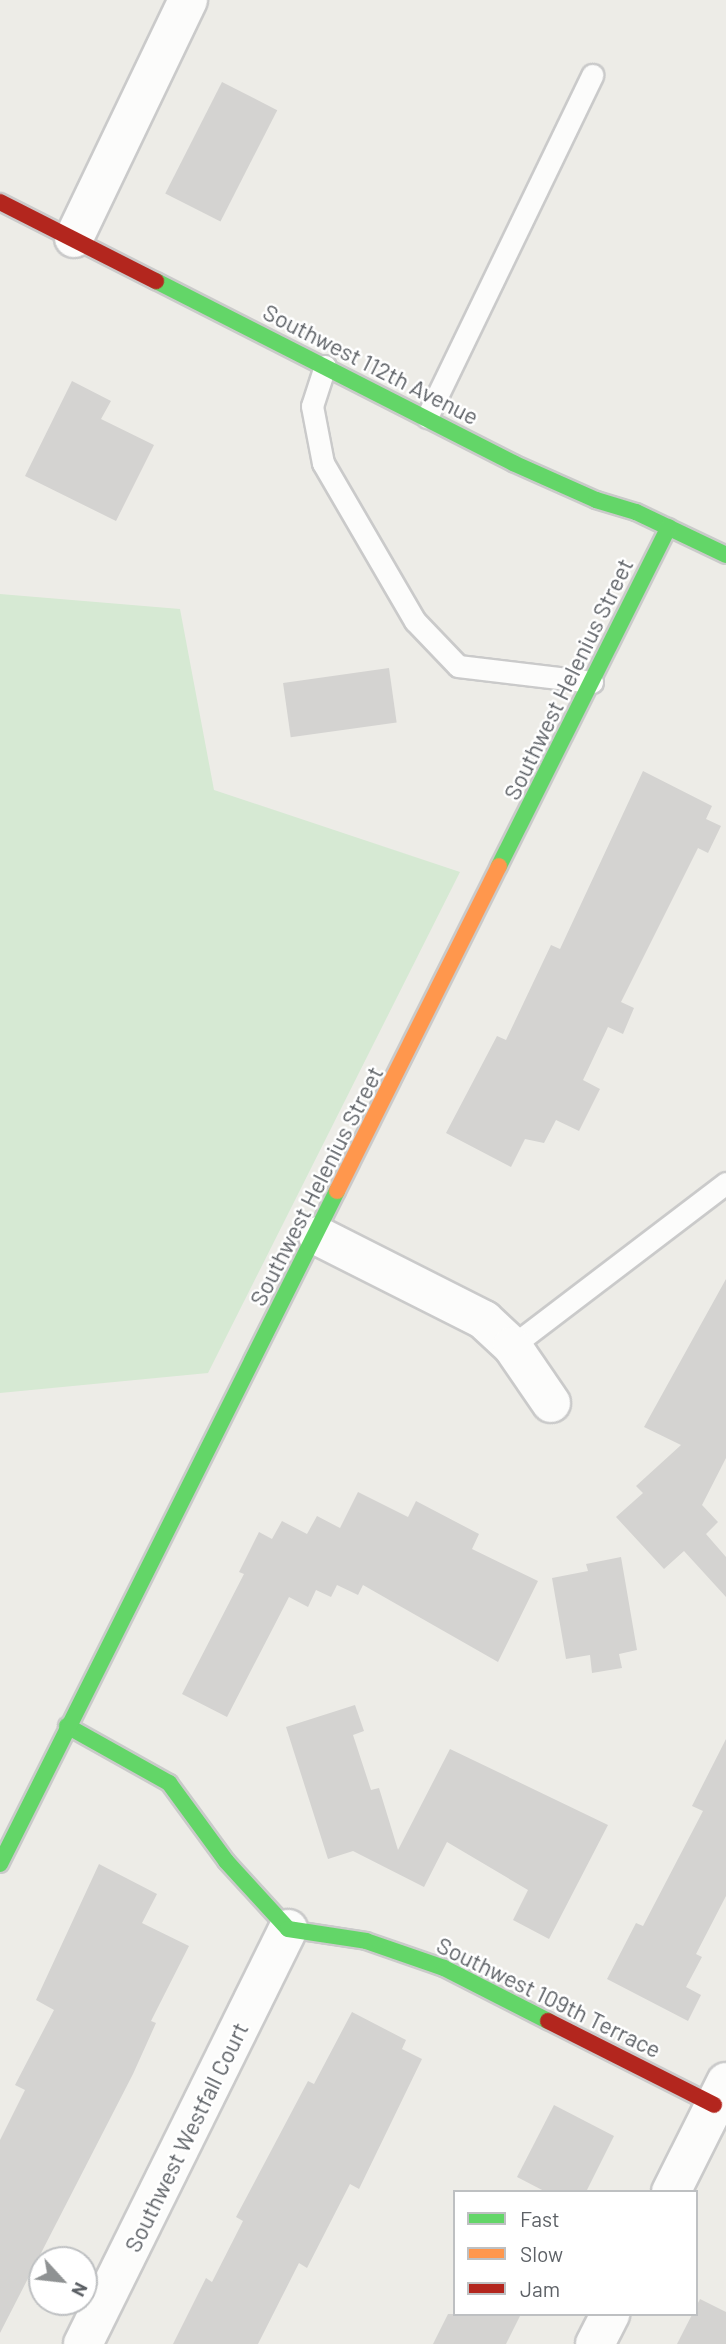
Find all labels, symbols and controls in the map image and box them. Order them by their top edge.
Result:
street label: Southwest 112th Avenue [259,298,483,430]
street label: Southwest Helenius Street [498,554,638,804]
street label: Southwest Helenius Street [244,1062,388,1310]
street label: Southwest 109th Terrace [432,1931,666,2063]
street label: Southwest Westfall Court [118,2018,254,2256]
legend [453,2190,698,2316]
text: Fast [520,2206,560,2231]
text: Slow [520,2241,563,2266]
north arrow [28,2246,98,2316]
text: Jam [520,2276,560,2301]
text: N [67,2279,93,2301]

